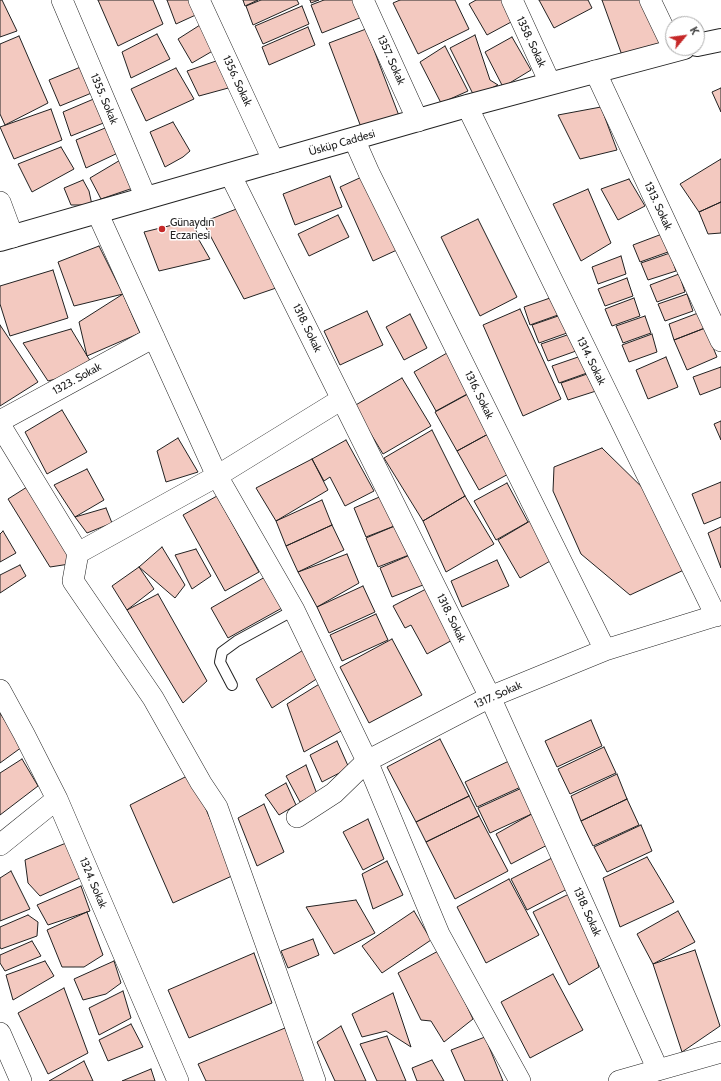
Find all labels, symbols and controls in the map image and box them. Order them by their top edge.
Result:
street label: 1358. Sokak [514,15,548,69]
north arrow [665,16,705,56]
text: K [687,24,702,37]
street label: 1357. Sokak [374,33,408,87]
street label: 1356. Sokak [220,54,254,108]
street label: 1355. Sokak [87,72,121,126]
street label: Üsküp Caddesi [307,127,377,159]
street label: 1313. Sokak [641,180,675,232]
place label: Günaydın Eczanesi [170,216,214,242]
marker: Günaydın Eczanesi [157,224,167,234]
street label: 1318. Sokak [290,302,324,354]
street label: 1314. Sokak [574,335,608,387]
street label: 1323. Sokak [50,360,104,398]
street label: 1316. Sokak [462,369,496,421]
street label: 1318. Sokak [434,592,468,644]
street label: 1317. Sokak [472,679,524,711]
street label: 1324. Sokak [76,856,110,910]
street label: 1318. Sokak [570,886,604,938]

